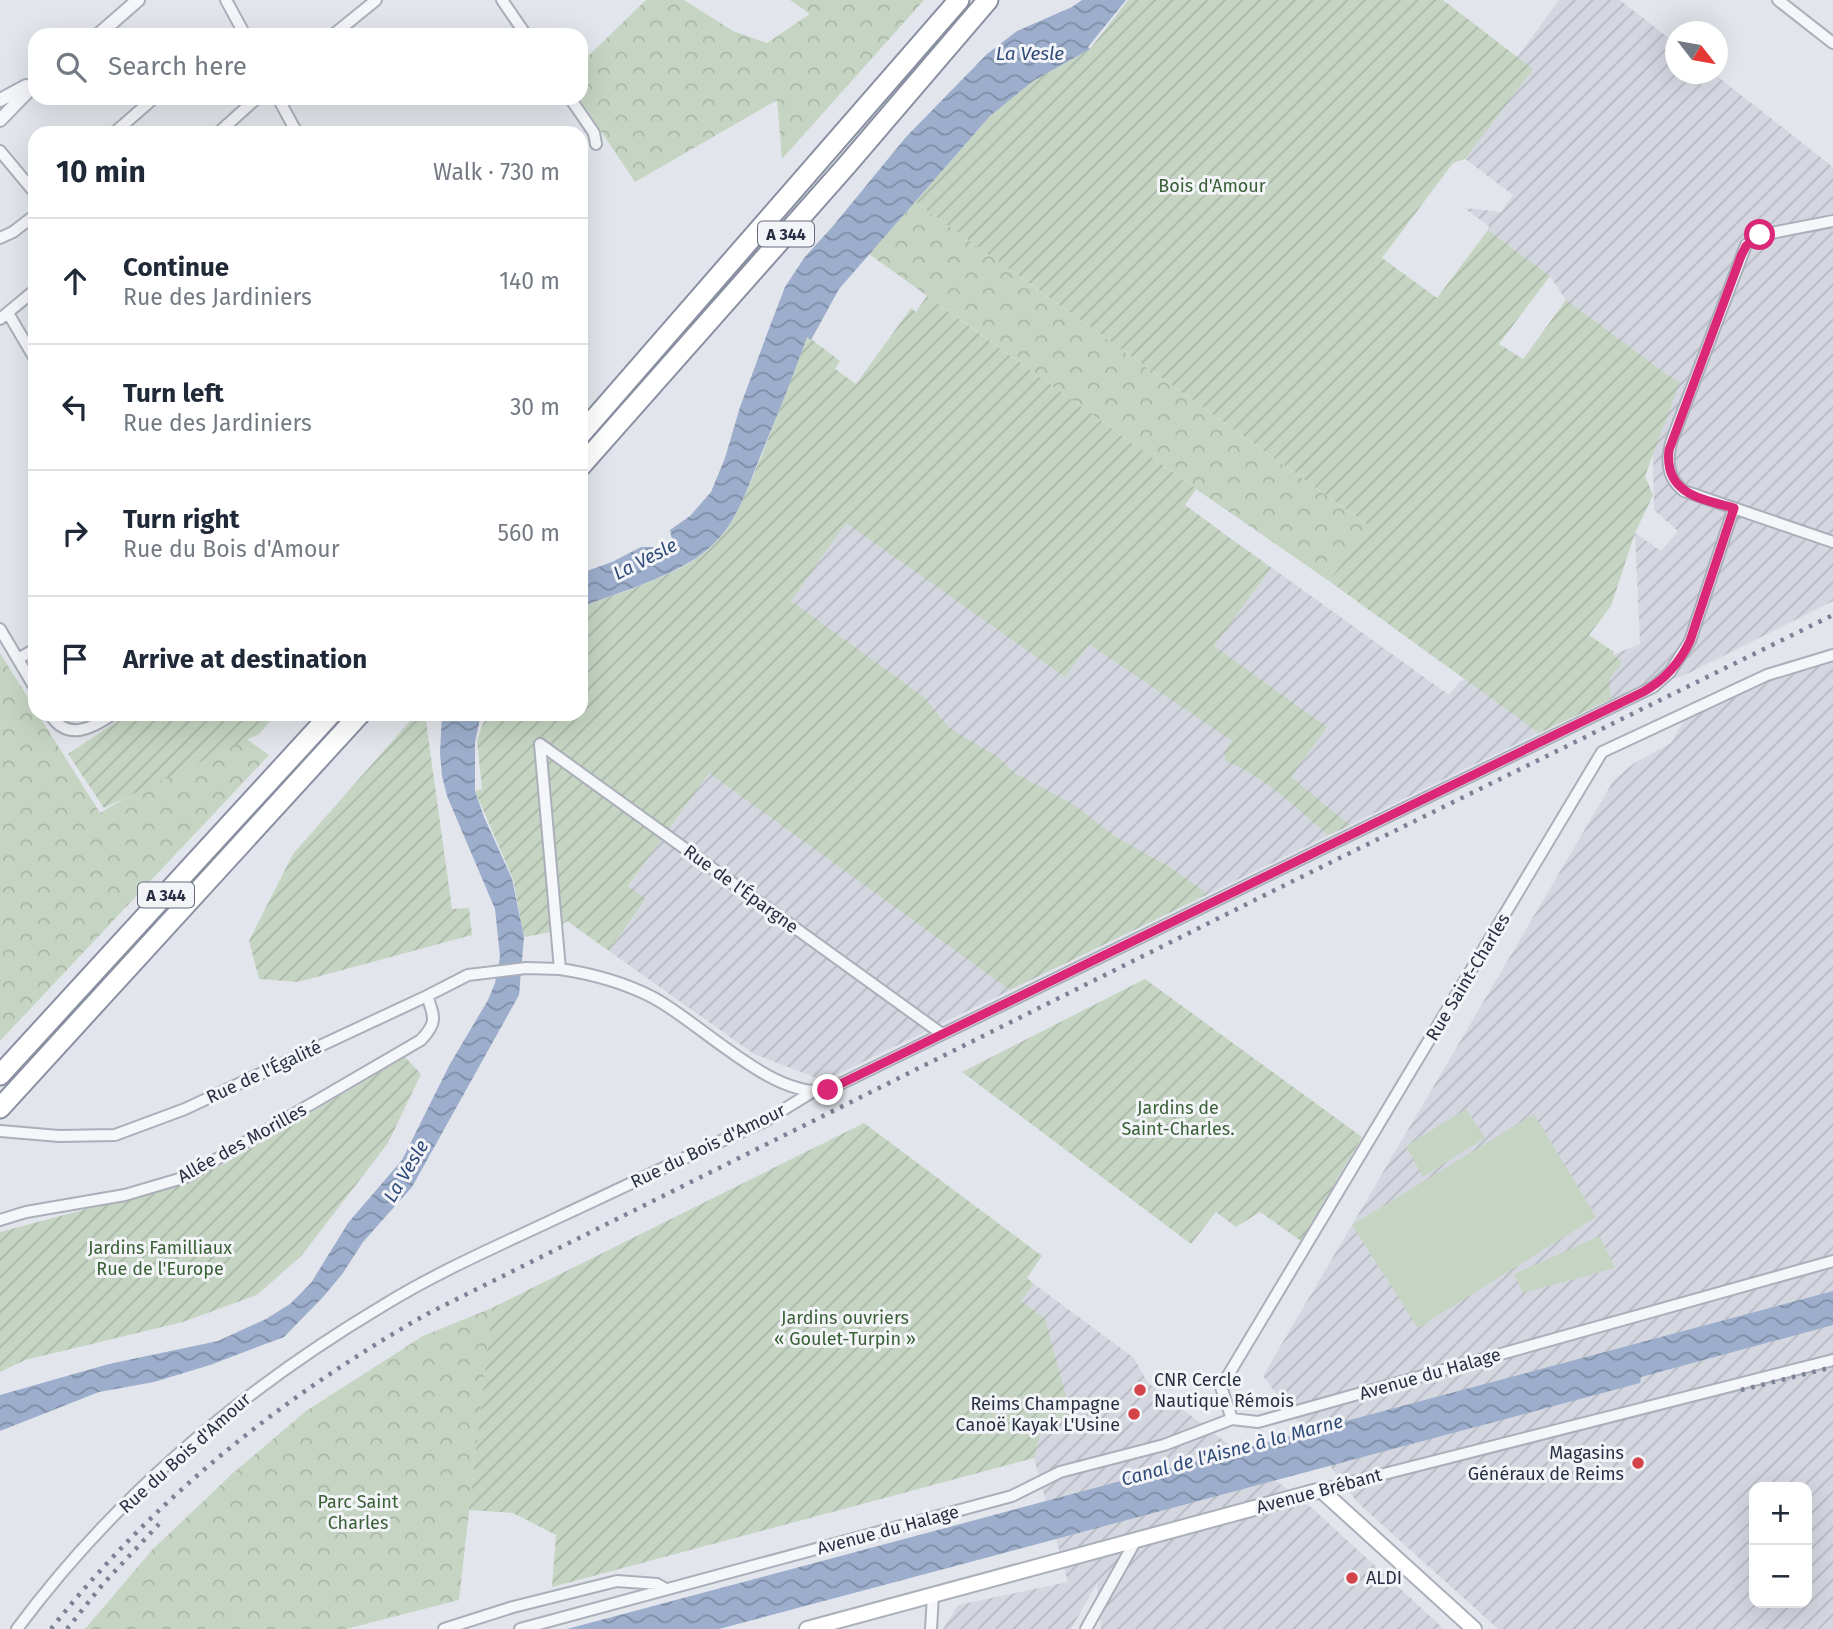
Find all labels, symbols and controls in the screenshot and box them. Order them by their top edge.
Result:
north arrow [1665,21,1728,84]
search box [28,28,588,105]
water label: La Vesle [996,42,1064,65]
icon: search [52,48,90,86]
text: Search here [108,51,247,82]
text: 10 min [56,154,146,190]
text: Walk · 730 m [433,158,560,186]
park label: Bois d'Amour [1158,175,1266,197]
route start [1744,219,1775,250]
road number: A 344 [758,222,814,246]
text: Continue [123,252,229,283]
icon: ahead [56,262,94,300]
text: 140 m [499,267,560,295]
text: Rue des Jardiniers [123,283,312,311]
text: Turn left [123,378,224,409]
icon: left [56,388,94,426]
text: 30 m [510,393,560,421]
text: Rue des Jardiniers [123,409,312,437]
text: Turn right [123,504,240,535]
icon: right [56,514,94,552]
text: 560 m [498,519,560,547]
water label: La Vesle [609,533,681,585]
text: Rue du Bois d'Amour [123,535,340,563]
icon: arrive [56,640,94,678]
text: Arrive at destination [123,644,367,675]
street label: Rue de l'Épargne [679,839,803,938]
road number: A 344 [138,882,194,908]
street label: Rue Saint-Charles [1421,909,1515,1045]
street label: Rue de l'Égalité [202,1035,325,1108]
route end [812,1074,843,1105]
park label: Jardins de Saint-Charles. [1121,1097,1235,1140]
street label: Allée des Morilles [174,1098,310,1188]
street label: Rue du Bois d'Amour [627,1099,789,1193]
water label: La Vesle [379,1136,434,1206]
park label: Jardins Familliaux Rue de l'Europe [88,1237,232,1280]
park label: Jardins ouvriers « Goulet-Turpin » [774,1307,916,1350]
street label: Avenue du Halage [1357,1343,1503,1405]
place label: CNR Cercle Nautique Rémois [1154,1369,1294,1412]
marker: CNR Cercle Nautique Rémois [1132,1382,1148,1398]
street label: Rue du Bois d'Amour [115,1388,255,1518]
place label: Reims Champagne Canoë Kayak L'Usine [956,1393,1120,1436]
marker: Reims Champagne Canoë Kayak L'Usine [1126,1406,1142,1422]
water label: Canal de l'Aisne à la Marne [1119,1409,1346,1491]
place label: Magasins Généraux de Reims [1468,1442,1624,1485]
marker: Magasins Généraux de Reims [1630,1455,1646,1471]
street label: Avenue Brébant [1254,1464,1385,1518]
map controls [1749,1482,1812,1608]
button: + [1749,1482,1812,1545]
park label: Parc Saint Charles [318,1491,399,1534]
street label: Avenue du Halage [815,1500,961,1560]
button: − [1749,1545,1812,1608]
place label: ALDI [1366,1567,1402,1589]
marker: ALDI [1344,1570,1360,1586]

